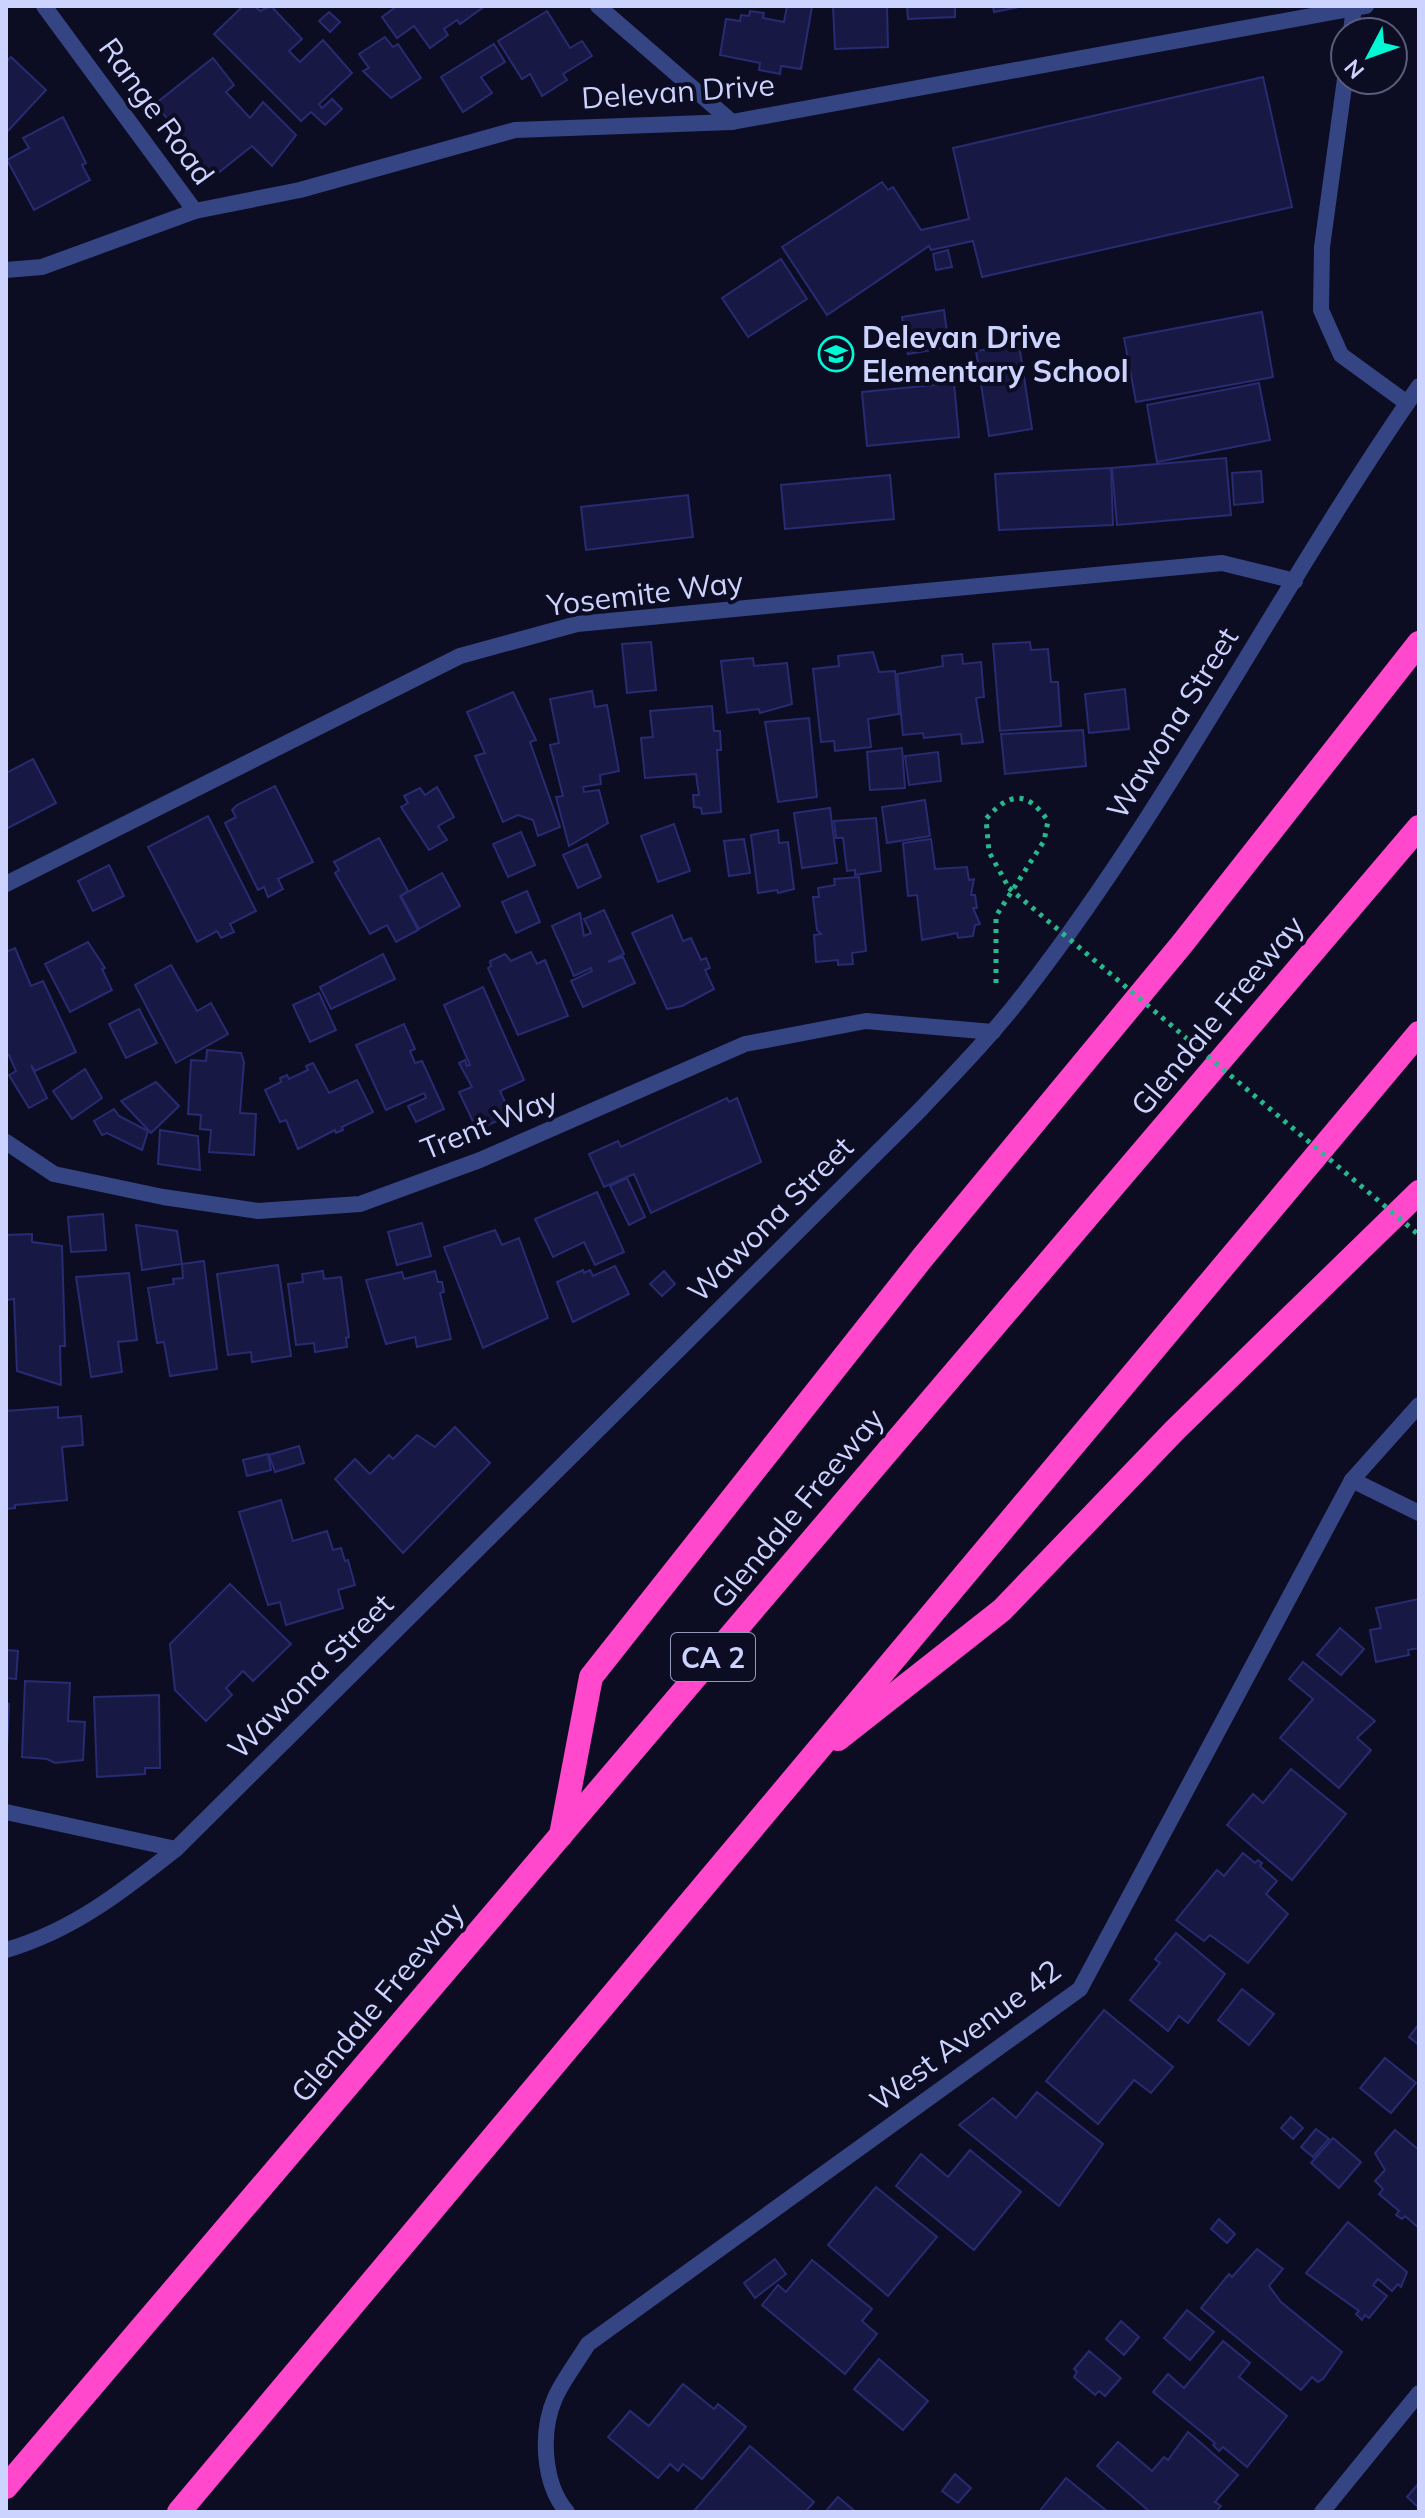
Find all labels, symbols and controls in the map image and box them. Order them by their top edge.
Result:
north arrow [1329,16,1409,96]
street label: Range Road [91,30,223,192]
text: N [1338,54,1370,85]
street label: Delevan Drive [580,65,776,117]
place label: Delevan Drive Elementary School [862,318,1129,390]
school or university icon: Delevan Drive Elementary School [817,335,855,373]
street label: Yosemite Way [544,562,745,624]
street label: Wawona Street [1098,620,1246,826]
street label: Glendale Freeway [1122,907,1312,1123]
street label: Trent Way [415,1078,563,1168]
street label: Wawona Street [679,1128,861,1310]
street label: Glendale Freeway [702,1400,892,1616]
street label: Wawona Street [219,1585,401,1767]
road number: CA 2 [671,1633,755,1681]
street label: Glendale Freeway [282,1894,472,2110]
street label: West Avenue 42 [862,1951,1068,2119]

